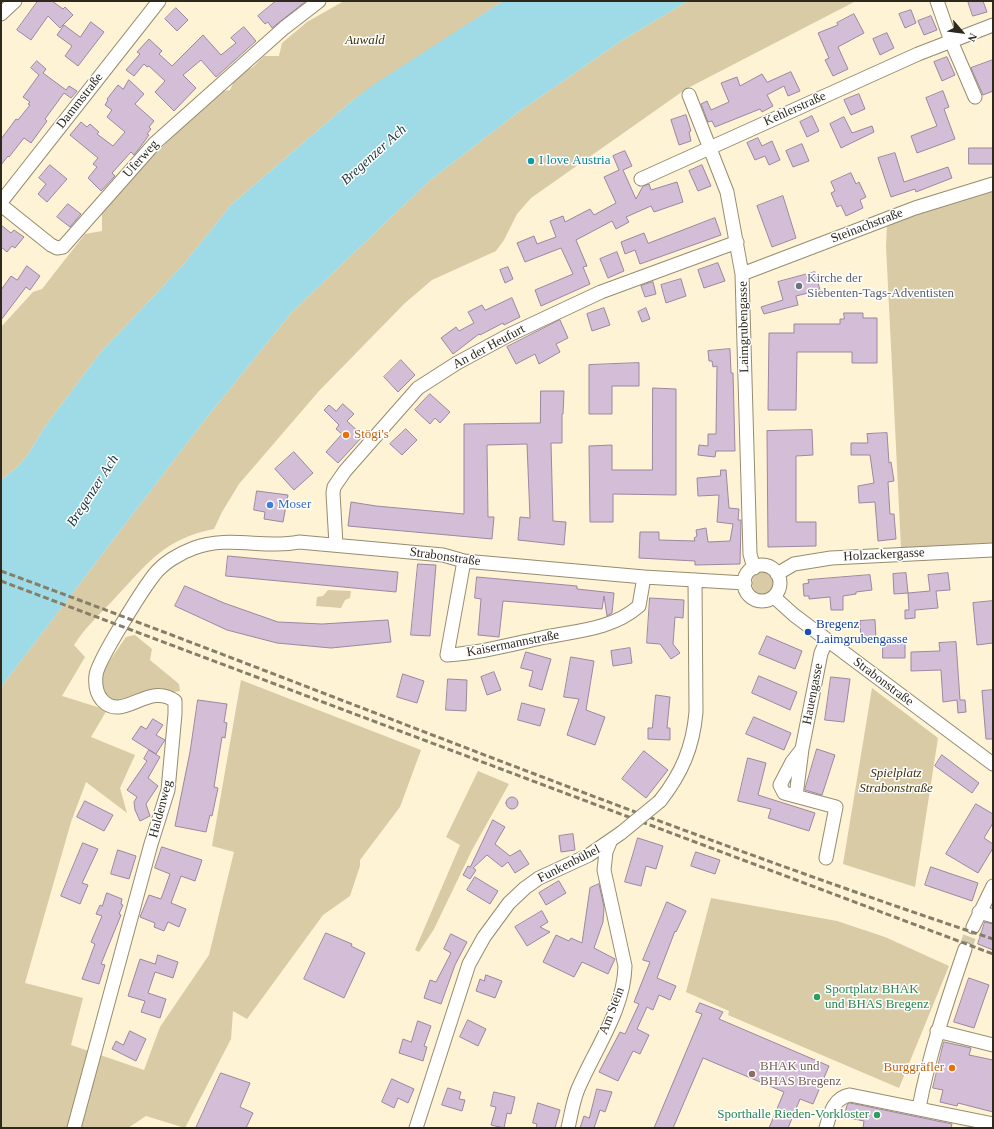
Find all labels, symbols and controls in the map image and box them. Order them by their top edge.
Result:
north arrow [942,12,982,52]
text: N [965,31,980,44]
park label: Auwald [345,33,385,49]
street label: Dammstraße [53,70,107,132]
street label: Kehlerstraße [761,88,829,130]
water label: Bregenzer Ach [338,121,410,189]
street label: Uferweg [120,137,162,181]
place label: I love Austria [539,153,610,169]
marker: I love Austria [526,156,536,166]
street label: Steinachstraße [829,205,905,247]
place label: Kirche der Siebenten-Tags-Adventisten [807,271,954,302]
street label: Laimgrubengasse [735,281,753,373]
marker: Kirche der Siebenten-Tags-Adventisten [794,281,804,291]
street label: An der Heufurt [450,321,528,373]
place label: Stögi's [354,427,389,443]
marker: Stögi's [341,430,351,440]
water label: Bregenzer Ach [64,452,122,530]
place label: Moser [278,497,311,513]
marker: Moser [265,500,275,510]
street label: Strabonstraße [409,544,481,570]
street label: Holzackergasse [843,545,925,565]
place label: Bregenz Laimgrubengasse [816,617,908,648]
street label: Kaisermannstraße [465,627,561,661]
marker: Bregenz Laimgrubengasse [803,627,813,637]
street label: Strabonstraße [850,654,916,710]
street label: Hauengasse [799,662,827,726]
park label: Spielplatz Strabonstraße [859,766,933,797]
street label: Haldenweg [146,778,176,840]
street label: Funkenbühel [535,842,603,886]
place label: Sportplatz BHAK und BHAS Bregenz [825,982,929,1013]
street label: Am Stein [596,985,628,1037]
marker: Sportplatz BHAK und BHAS Bregenz [812,992,822,1002]
place label: BHAK und BHAS Bregenz [760,1059,841,1090]
place label: Burggräfler [884,1060,944,1076]
marker: Burggräfler [947,1063,957,1073]
marker: BHAK und BHAS Bregenz [747,1069,757,1079]
place label: Sporthalle Rieden-Vorkloster [717,1107,869,1123]
marker: Sporthalle Rieden-Vorkloster [872,1110,882,1120]

